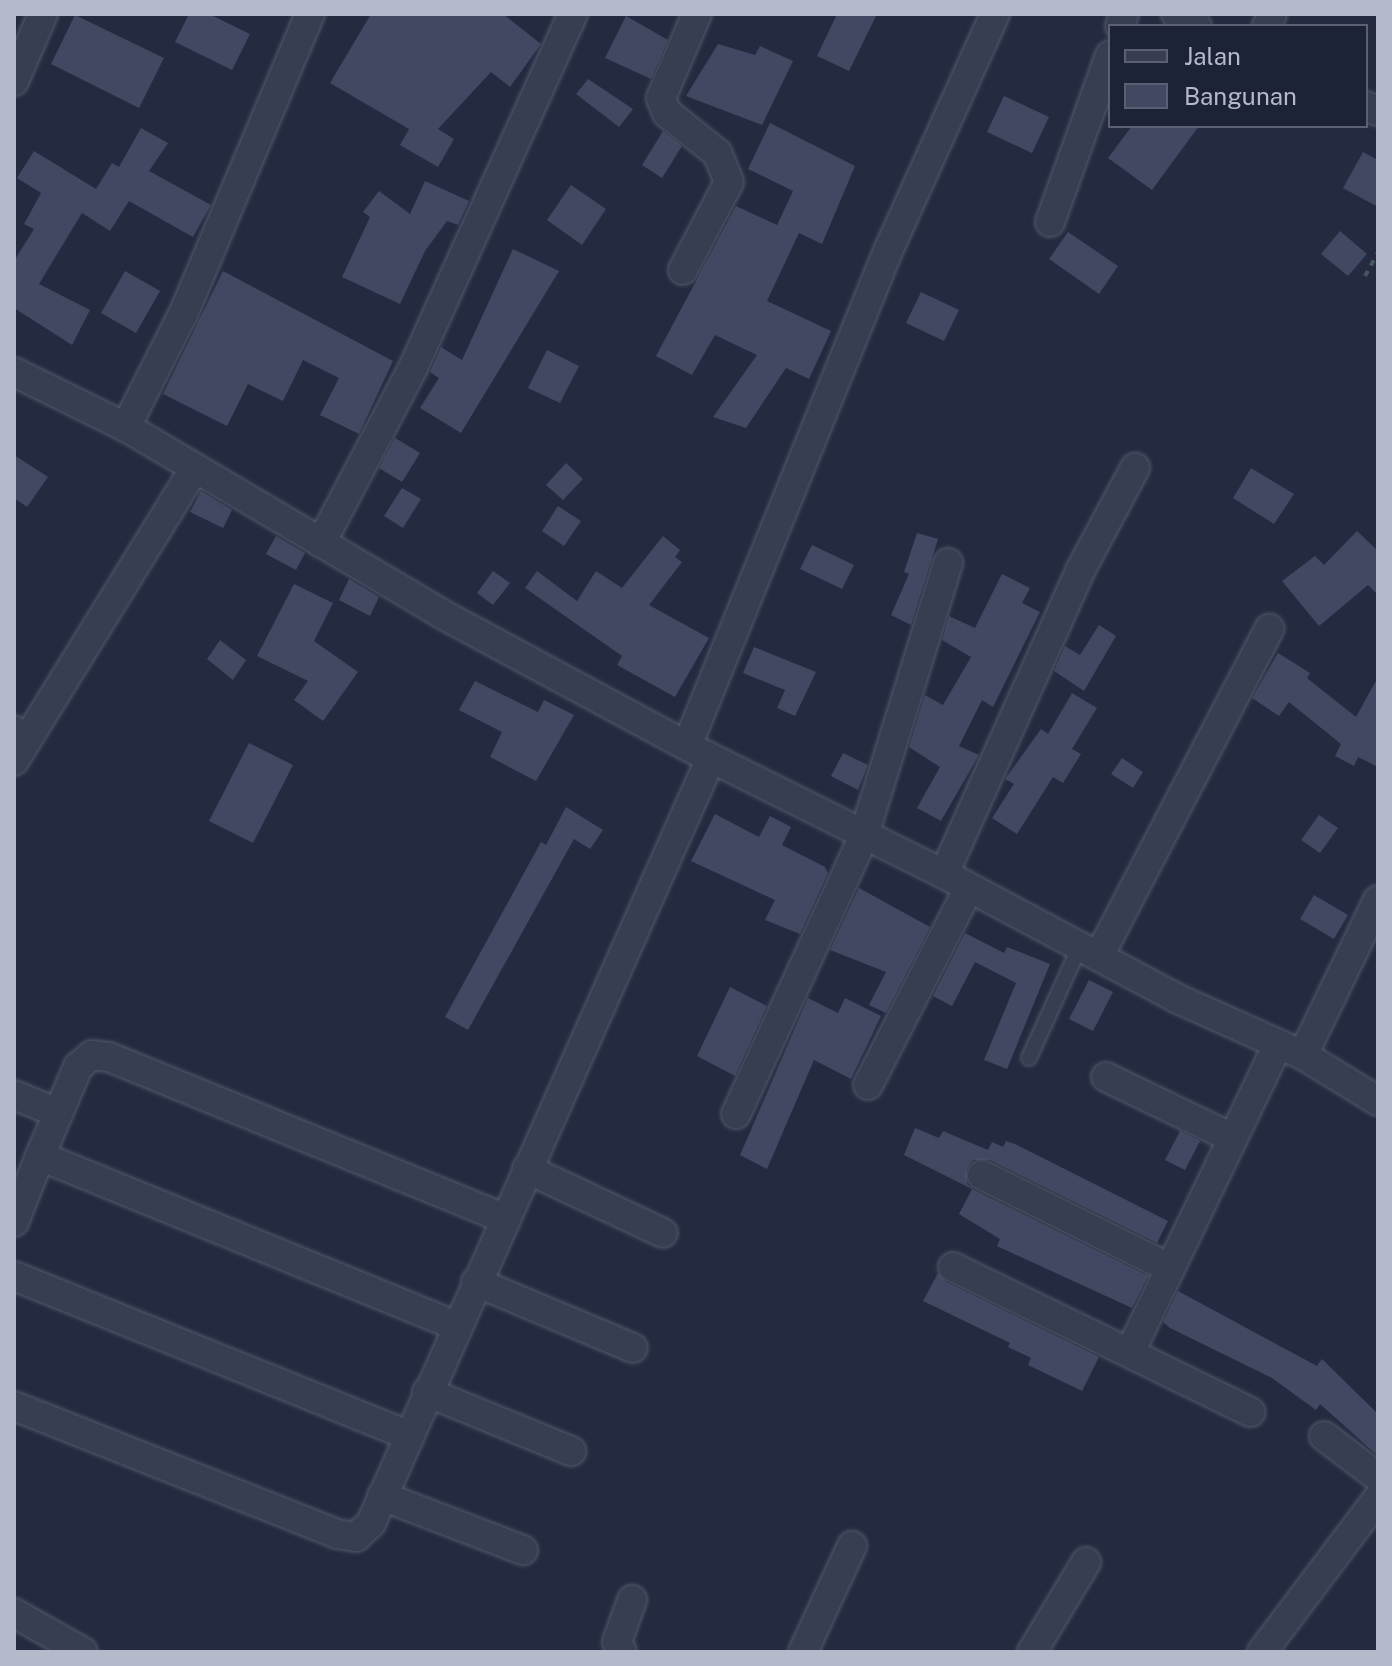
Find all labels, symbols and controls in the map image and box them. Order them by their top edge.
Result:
legend [1108,24,1368,128]
text: Jalan [1184,42,1241,70]
text: Bangunan [1184,82,1297,110]

